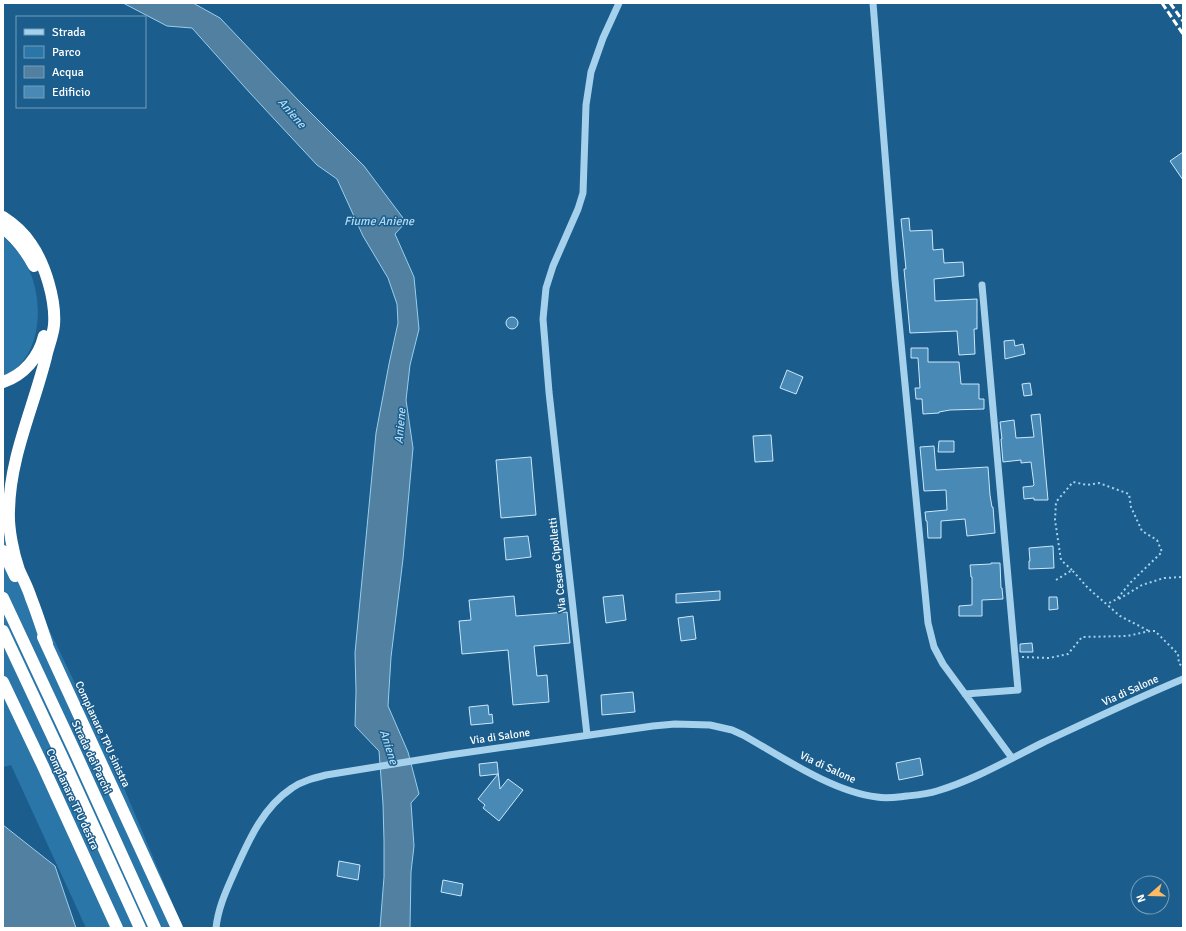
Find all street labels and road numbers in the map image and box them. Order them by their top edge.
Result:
street label: Via Cesare Cipolletti [546,517,569,613]
street label: Via di Salone [1100,672,1160,709]
street label: Complanare TPU sinistra [72,679,133,790]
street label: Strada dei Parchi [69,718,114,796]
street label: Via di Salone [469,726,531,747]
street label: Complanare TPU destra [43,747,102,852]
street label: Via di Salone [798,749,858,786]

